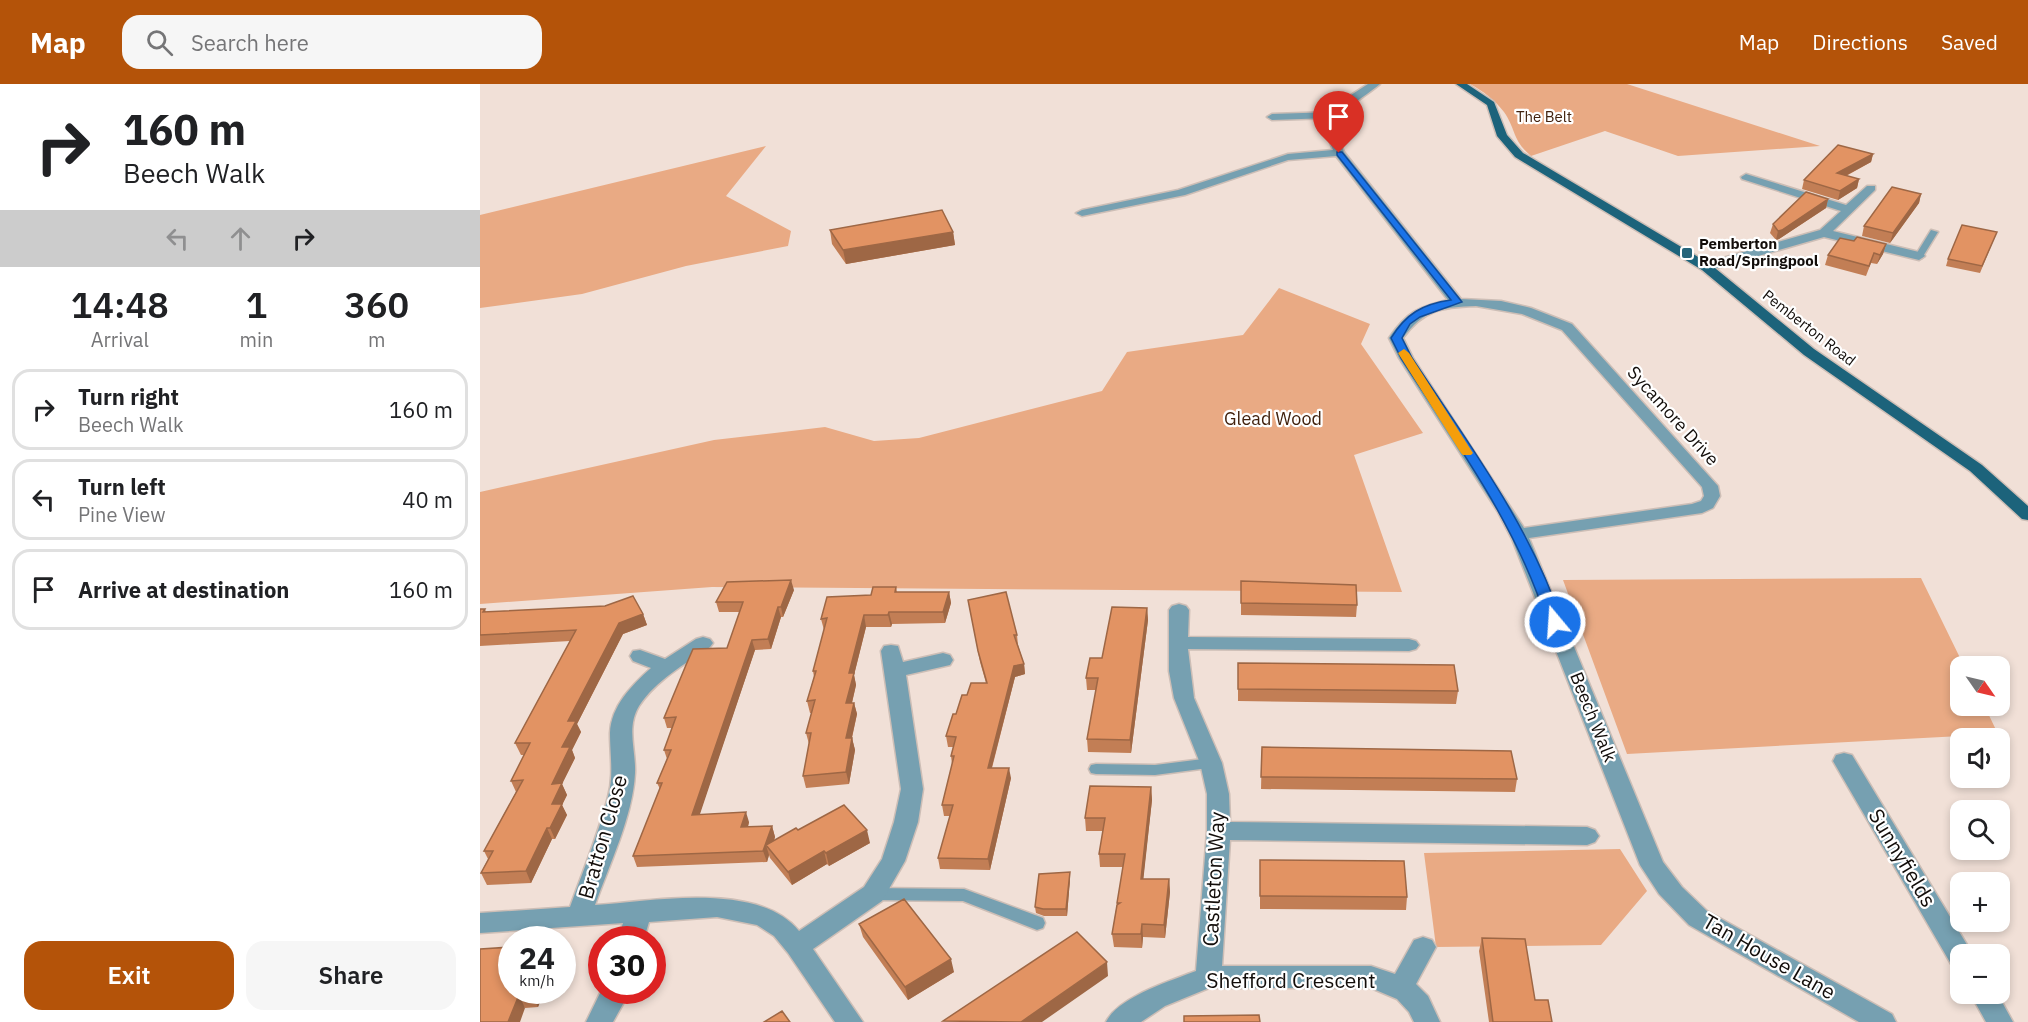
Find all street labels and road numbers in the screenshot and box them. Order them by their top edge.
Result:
street label: Pemberton Road [1759,285,1860,370]
street label: Sycamore Drive [1623,361,1724,470]
street label: Beech Walk [1565,669,1622,766]
street label: Bratton Close [571,771,633,902]
street label: Sunnyfields [1863,803,1943,912]
street label: Castleton Way [1195,810,1231,947]
street label: Tan House Lane [1698,907,1841,1006]
street label: Shefford Crescent [1206,966,1376,994]

